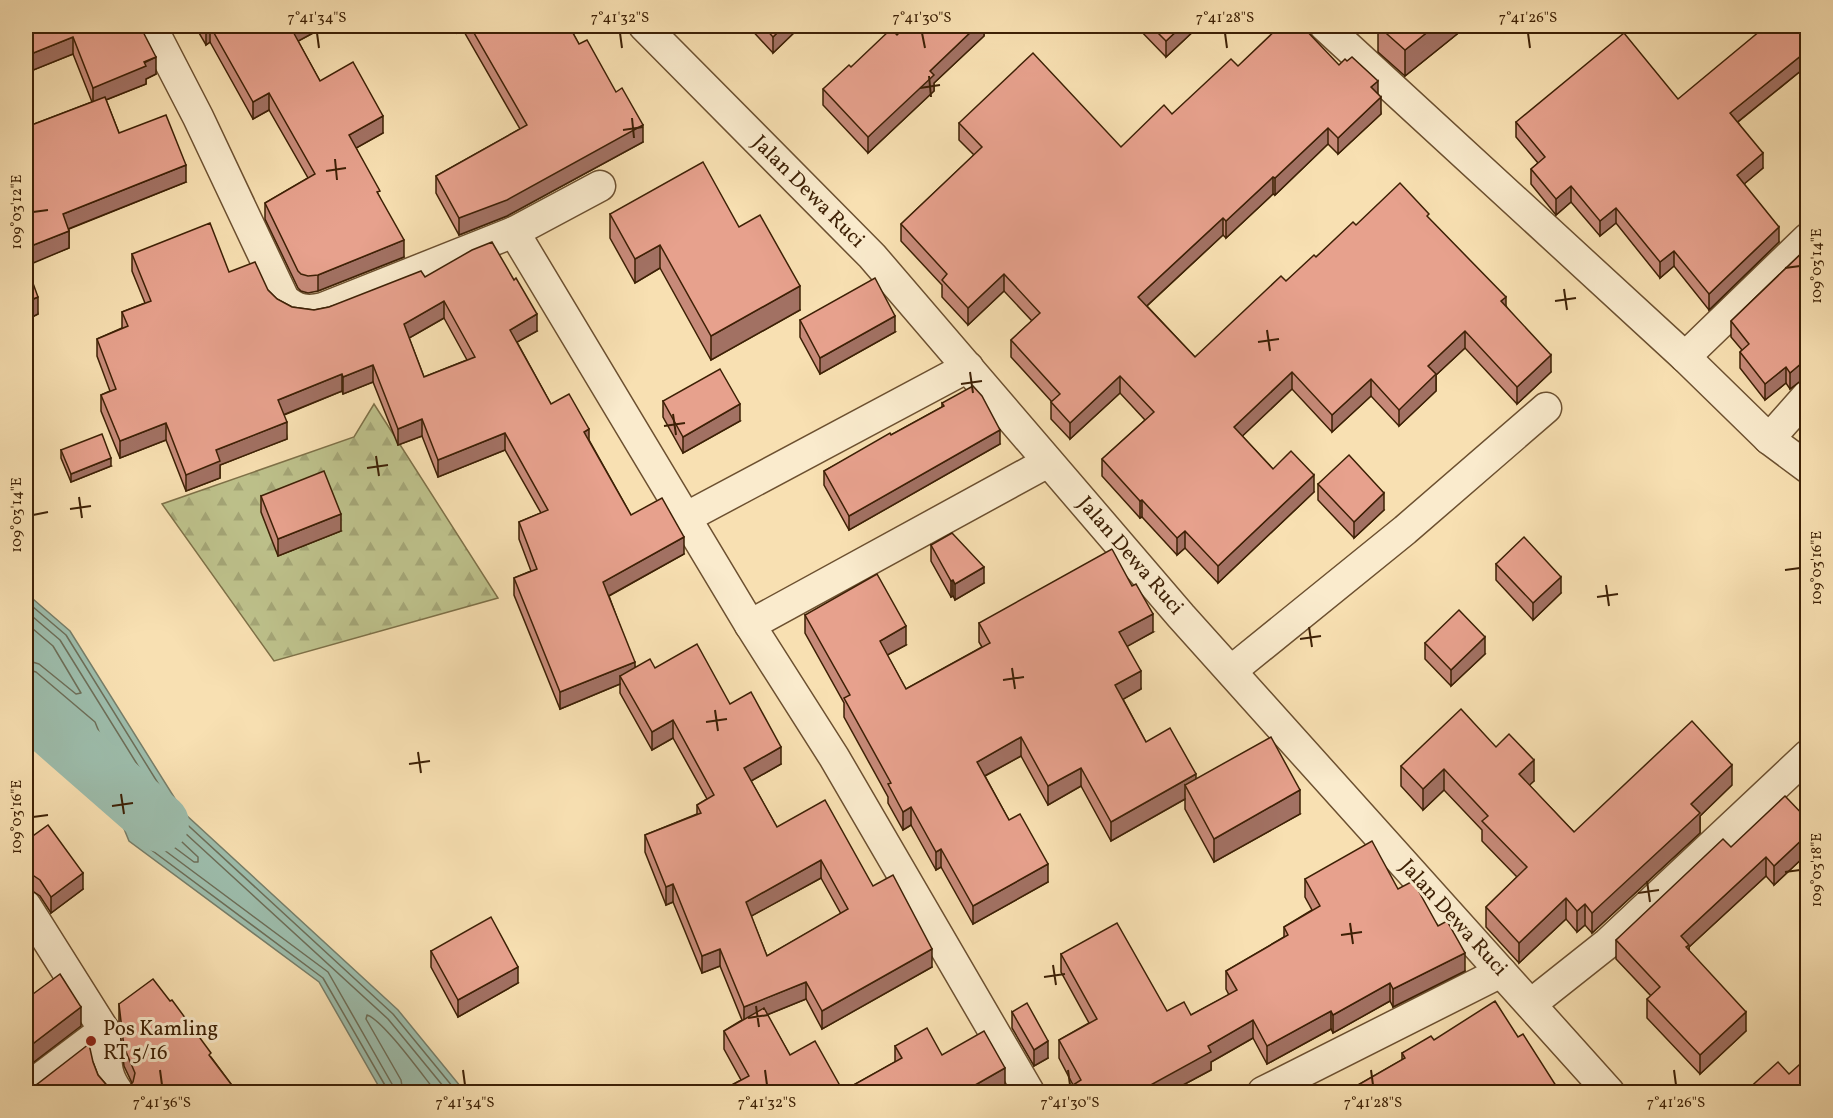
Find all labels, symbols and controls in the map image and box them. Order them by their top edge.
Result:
text: 7°41'34"S [287,8,347,29]
text: 7°41'32"S [591,8,649,29]
text: 7°41'30"S [892,8,952,29]
text: 7°41'28"S [1196,8,1254,29]
text: 7°41'26"S [1499,8,1557,29]
street label: Jalan Dewa Ruci [745,129,871,255]
text: 109°03'12"E [7,175,28,249]
text: 109°03'14"E [1807,228,1828,304]
text: 109°03'14"E [7,477,28,553]
street label: Jalan Dewa Ruci [1070,490,1190,622]
text: 109°03'16"E [1807,531,1828,605]
text: 109°03'16"E [7,780,28,854]
text: 109°03'18"E [1807,833,1828,907]
street label: Jalan Dewa Ruci [1392,853,1514,983]
place label: Pos Kamling RT 5/16 [103,1015,218,1068]
marker: Pos Kamling RT 5/16 [84,1034,98,1048]
text: 7°41'36"S [133,1093,191,1114]
text: 7°41'34"S [435,1093,495,1114]
text: 7°41'32"S [738,1093,796,1114]
text: 7°41'30"S [1040,1093,1100,1114]
text: 7°41'28"S [1344,1093,1402,1114]
text: 7°41'26"S [1647,1093,1705,1114]

